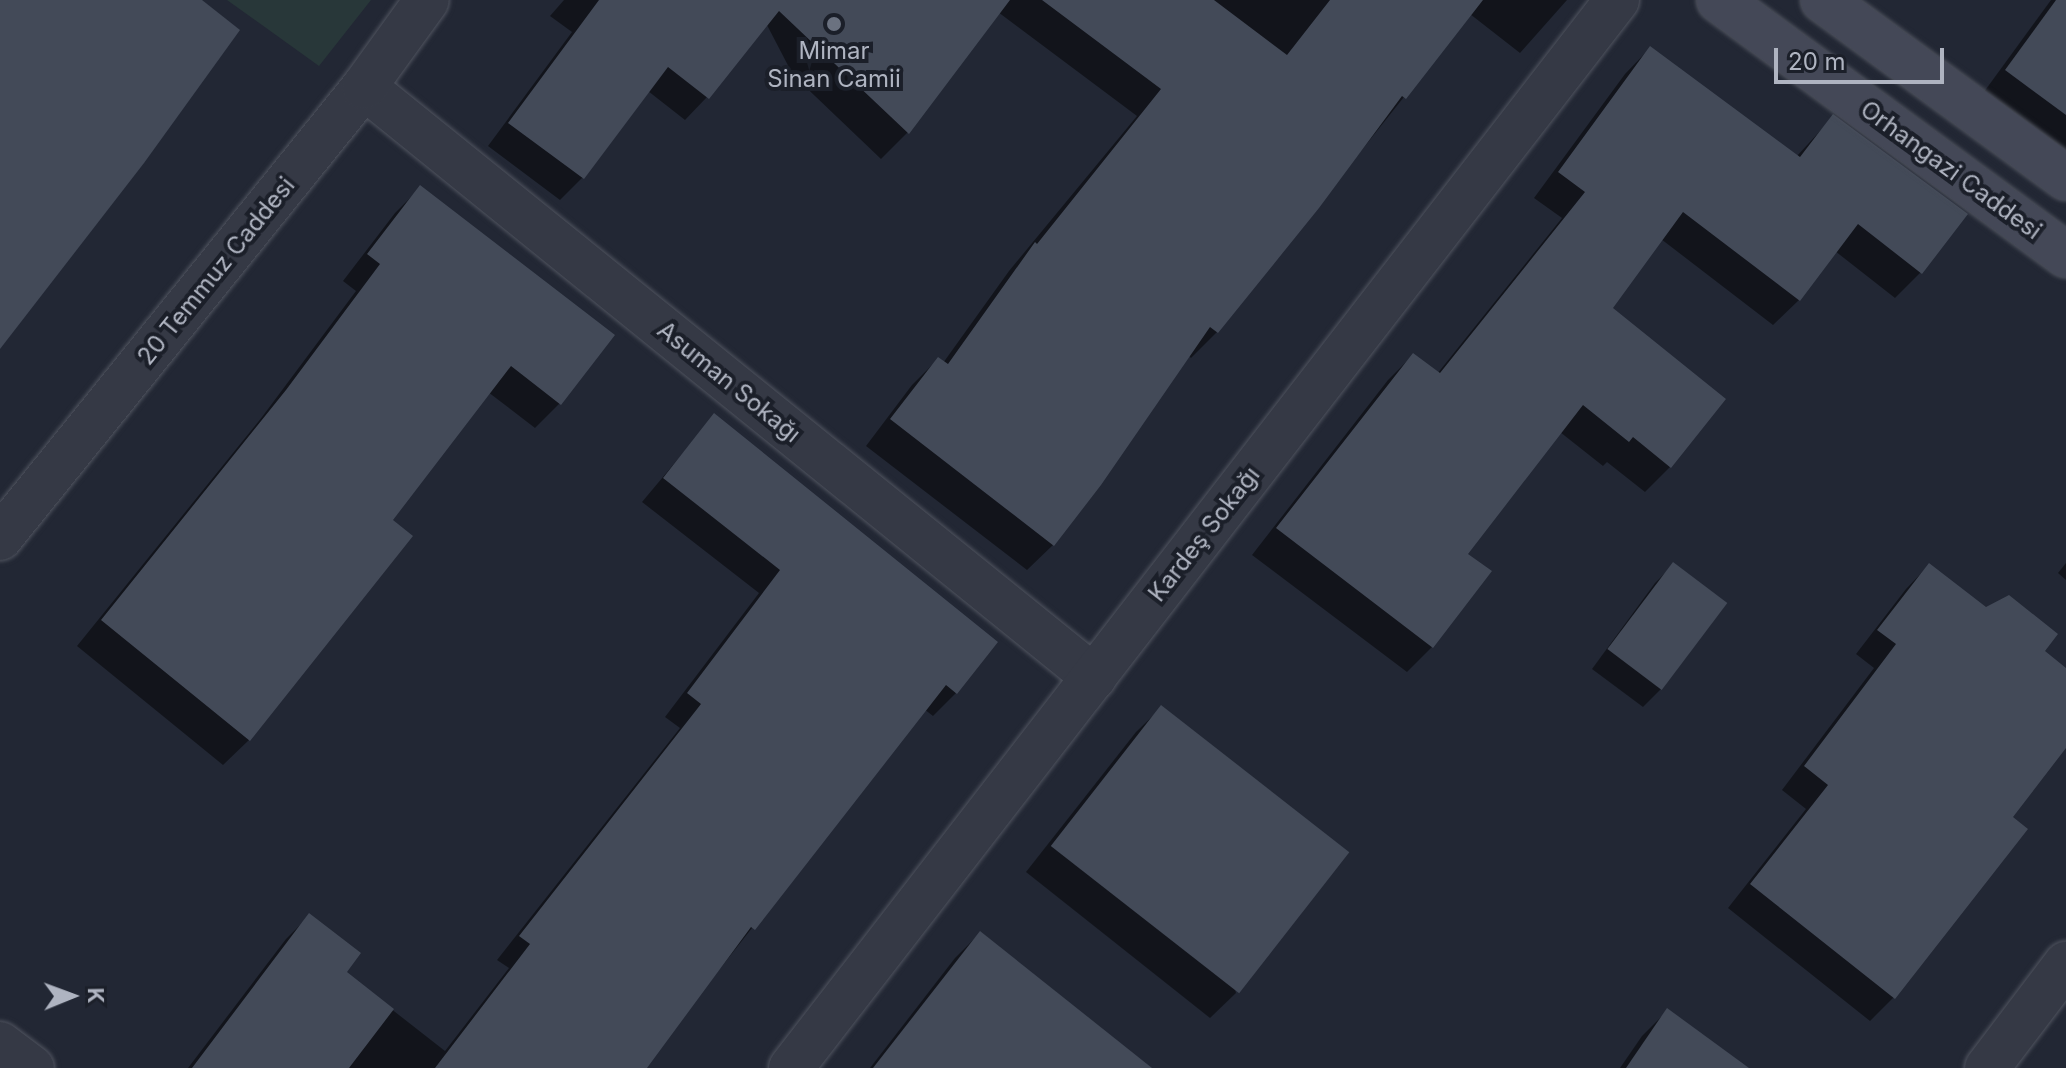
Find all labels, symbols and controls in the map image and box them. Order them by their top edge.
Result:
marker: Mimar Sinan Camii [825,15,843,33]
scale bar [1778,32,1948,82]
place label: Mimar Sinan Camii [767,37,901,93]
text: 20 m [1788,47,1846,76]
street label: Orhangazi Caddesi [1855,95,2047,245]
street label: 20 Temmuz Caddesi [131,171,301,371]
street label: Asuman Sokağı [652,315,806,449]
street label: Kardeş Sokağı [1142,461,1266,607]
north arrow [32,956,112,1036]
text: K [83,987,109,1004]

